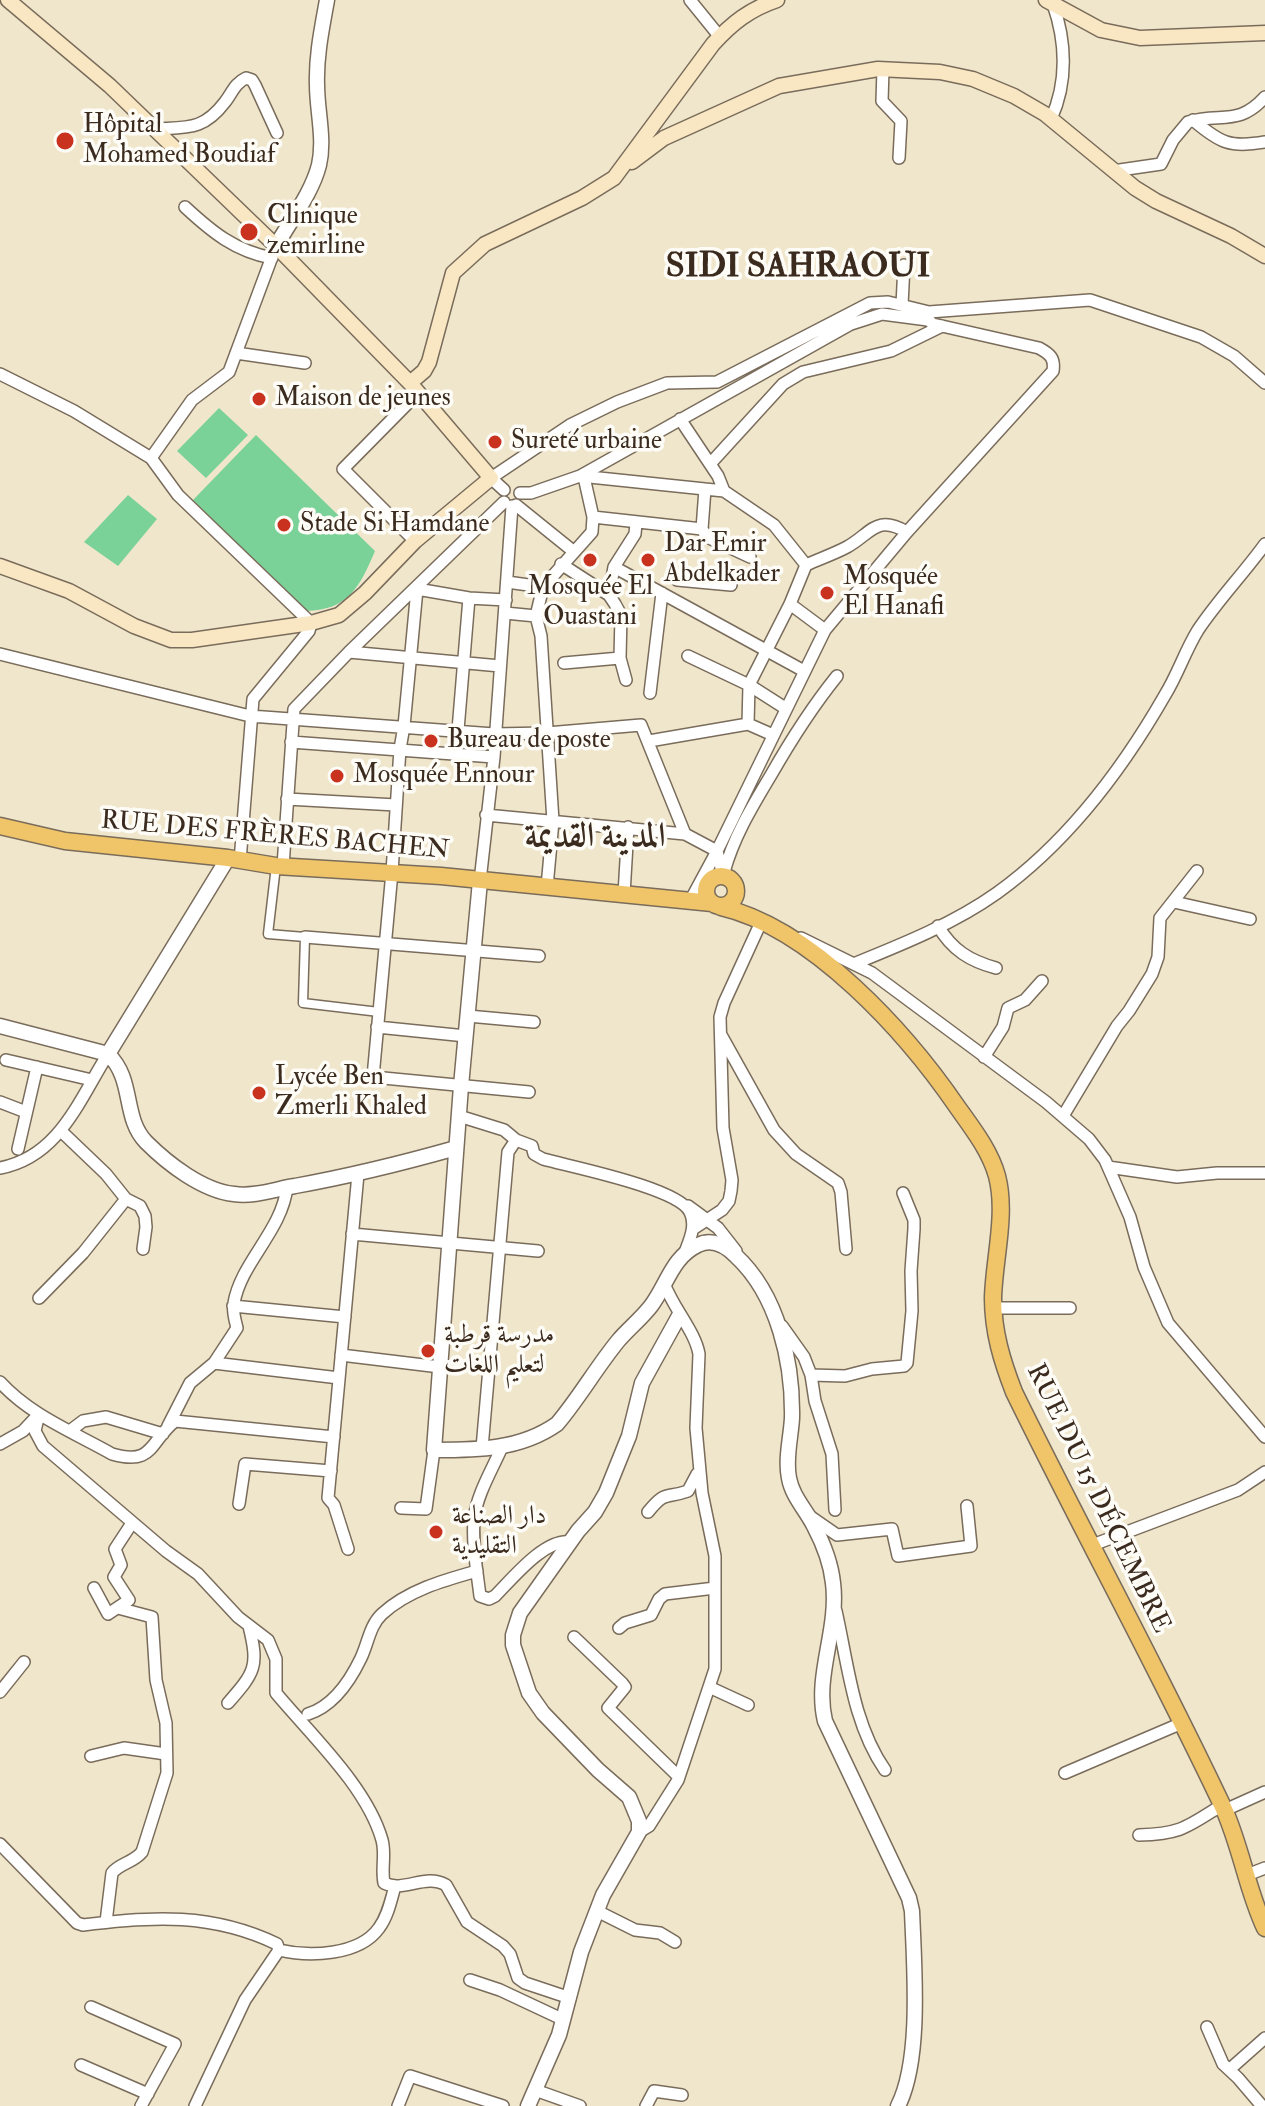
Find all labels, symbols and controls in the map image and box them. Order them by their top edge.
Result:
place label: Hôpital Mohamed Boudiaf [83,110,275,172]
marker: Hôpital Mohamed Boudiaf [54,130,76,152]
place label: Clinique zemirline [267,201,365,262]
marker: Clinique zemirline [238,221,260,243]
district label: SIDI SAHRAOUI [653,249,943,289]
place label: Maison de jeunes [275,383,451,415]
marker: Maison de jeunes [250,390,268,408]
place label: Sureté urbaine [511,426,662,458]
marker: Sureté urbaine [486,433,504,451]
place label: Stade Si Hamdane [300,509,489,541]
marker: Stade Si Hamdane [275,516,293,534]
place label: Dar Emir Abdelkader [664,529,780,590]
marker: Mosquée El Ouastani [581,551,599,569]
marker: Dar Emir Abdelkader [639,551,657,569]
place label: Mosquée El Hanafi [843,562,944,624]
place label: Mosquée El Ouastani [527,572,653,634]
marker: Mosquée El Hanafi [818,584,836,602]
place label: Bureau de poste [447,725,611,757]
marker: Bureau de poste [422,732,440,750]
place label: Mosquée Ennour [353,760,534,792]
marker: Mosquée Ennour [328,767,346,785]
street label: RUE DES FRÈRES BACHEN [99,806,451,868]
district label: المدينة القديمة [524,819,666,859]
place label: Lycée Ben Zmerli Khaled [275,1062,427,1124]
marker: Lycée Ben Zmerli Khaled [250,1084,268,1102]
place label: مدرسة قرطبة لتعليم اللغات [444,1320,554,1382]
marker: مدرسة قرطبة لتعليم اللغات [419,1342,437,1360]
street label: RUE DU 15 DÉCEMBRE [1018,1360,1176,1638]
place label: دار الصناعة التقليدية [452,1501,546,1562]
marker: دار الصناعة التقليدية [427,1523,445,1541]

